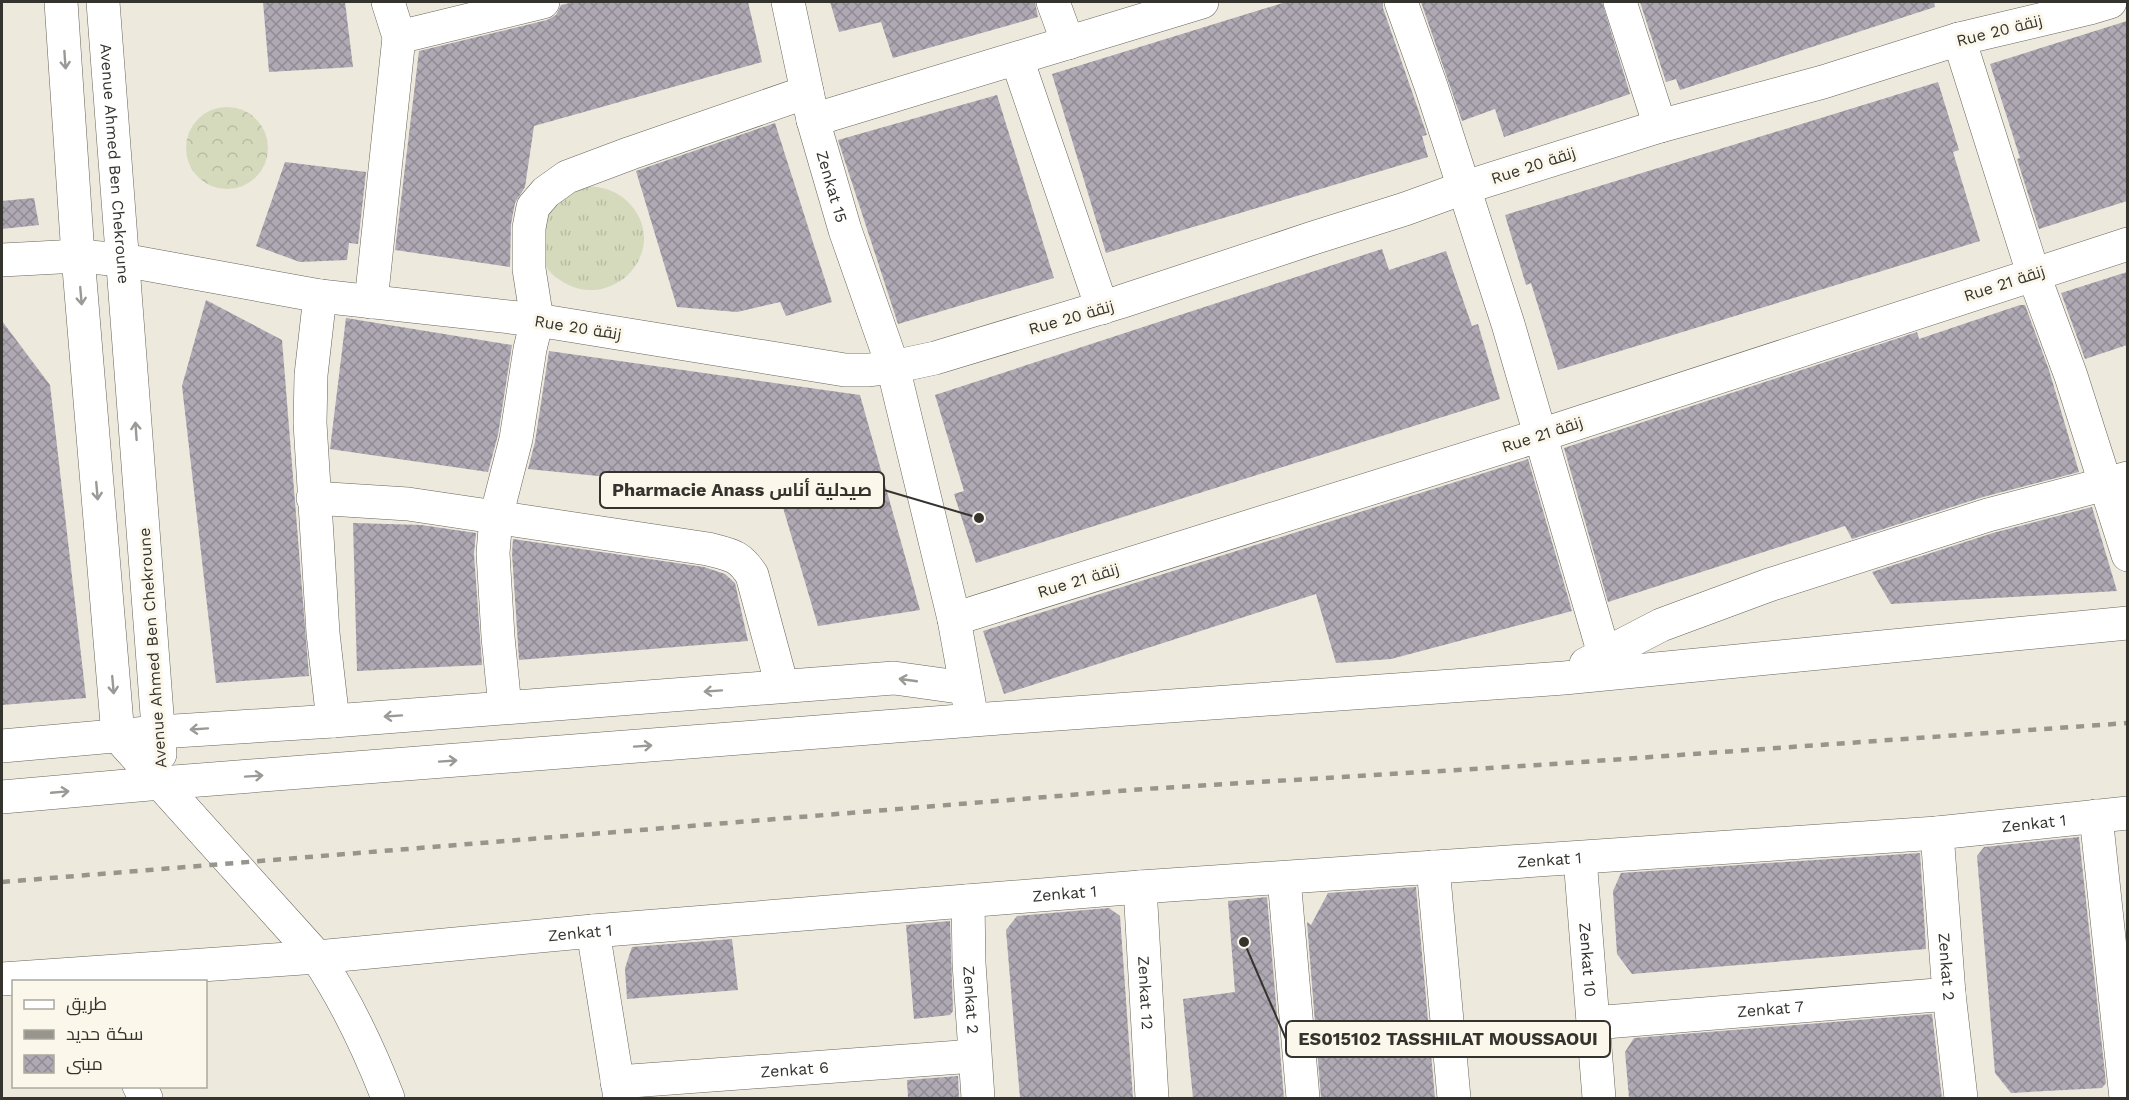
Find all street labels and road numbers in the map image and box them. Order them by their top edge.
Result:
street label: Rue 20 زنقة [1954,11,2044,50]
street label: Avenue Ahmed Ben Chekroune [96,43,133,284]
street label: Rue 20 زنقة [1489,143,1578,188]
street label: Zenkat 15 [812,149,851,225]
street label: Rue 21 زنقة [1961,261,2047,305]
street label: Rue 20 زنقة [1026,296,1116,339]
street label: Rue 20 زنقة [533,311,623,344]
street label: Rue 21 زنقة [1499,412,1585,456]
street label: Avenue Ahmed Ben Chekroune [135,527,170,769]
street label: Rue 21 زنقة [1035,559,1121,602]
street label: Zenkat 1 [2001,811,2067,836]
street label: Zenkat 1 [1516,848,1582,871]
street label: Zenkat 1 [1032,882,1097,906]
street label: Zenkat 1 [547,920,613,945]
street label: Zenkat 10 [1575,922,1600,998]
street label: Zenkat 2 [1934,932,1959,1002]
street label: Zenkat 12 [1134,955,1157,1030]
street label: Zenkat 2 [959,965,983,1035]
street label: Zenkat 7 [1736,997,1805,1021]
street label: Zenkat 6 [760,1058,829,1082]

